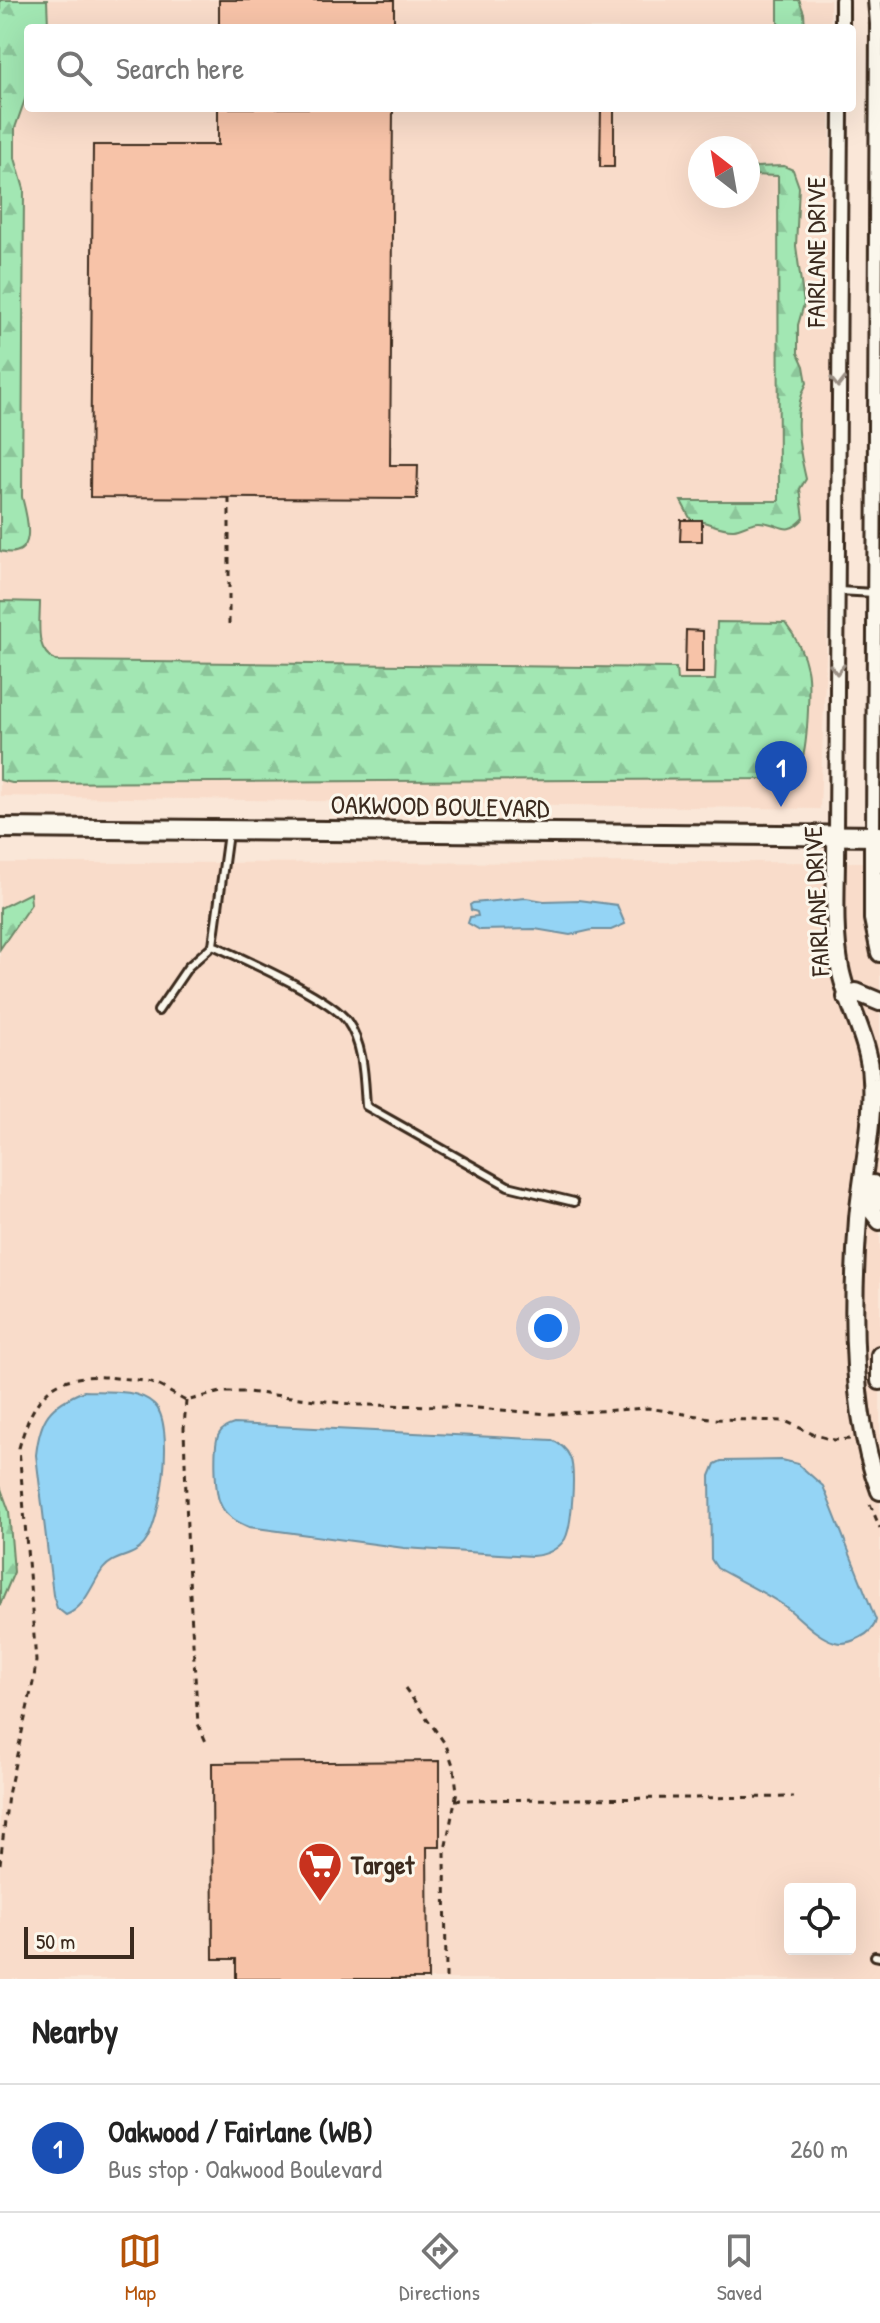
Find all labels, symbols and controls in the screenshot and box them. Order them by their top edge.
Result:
search box [24,24,856,112]
icon: search [52,46,96,90]
text: Search here [116,48,244,88]
north arrow [688,136,760,208]
street label: FAIRLANE DRIVE [798,176,833,328]
one-way arrow [829,376,847,389]
one-way arrow [828,663,846,676]
pin: 1 [755,741,807,807]
street label: OAKWOOD BOULEVARD [330,787,550,825]
street label: FAIRLANE DRIVE [795,824,837,978]
your location [528,1308,568,1348]
supermarket icon: Target [296,1840,344,1903]
place label: Target [350,1847,415,1883]
map controls [784,1883,856,1955]
button: locate [784,1883,856,1955]
scale bar [24,1923,134,1959]
text: 50 m [36,1926,75,1956]
text: Nearby [32,2008,118,2054]
text: Oakwood / Fairlane (WB) [108,2111,373,2151]
text: 1 [53,2131,63,2166]
text: 260 m [790,2131,848,2166]
text: Bus stop · Oakwood Boulevard [108,2151,382,2186]
tab: Map [118,2229,162,2307]
tab: Directions [399,2229,480,2307]
tab: Saved [717,2229,762,2307]

